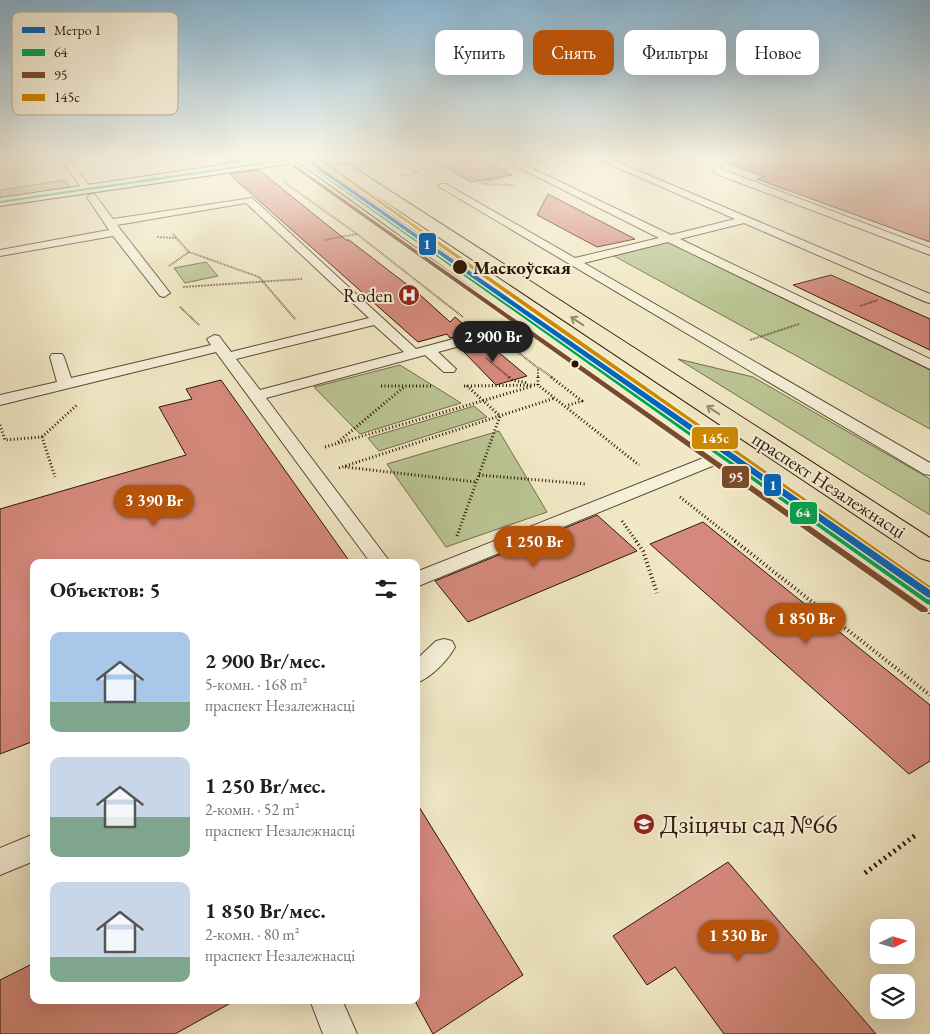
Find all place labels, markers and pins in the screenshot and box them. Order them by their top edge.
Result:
place label: Маскоўская [473,255,571,280]
marker: Маскоўская [451,258,469,276]
place label: Roden [343,283,393,308]
hospital icon: Roden [397,283,421,307]
pin: 2 900 Br [441,320,545,363]
unlabelled marker [570,359,580,369]
pin: 3 390 Br [102,484,206,527]
pin: 1 250 Br [482,526,586,568]
pin: 1 850 Br [754,602,858,645]
place label: Дзіцячы сад №66 [660,807,837,841]
school or university icon: Дзіцячы сад №66 [632,812,656,836]
pin: 1 530 Br [686,920,790,962]

